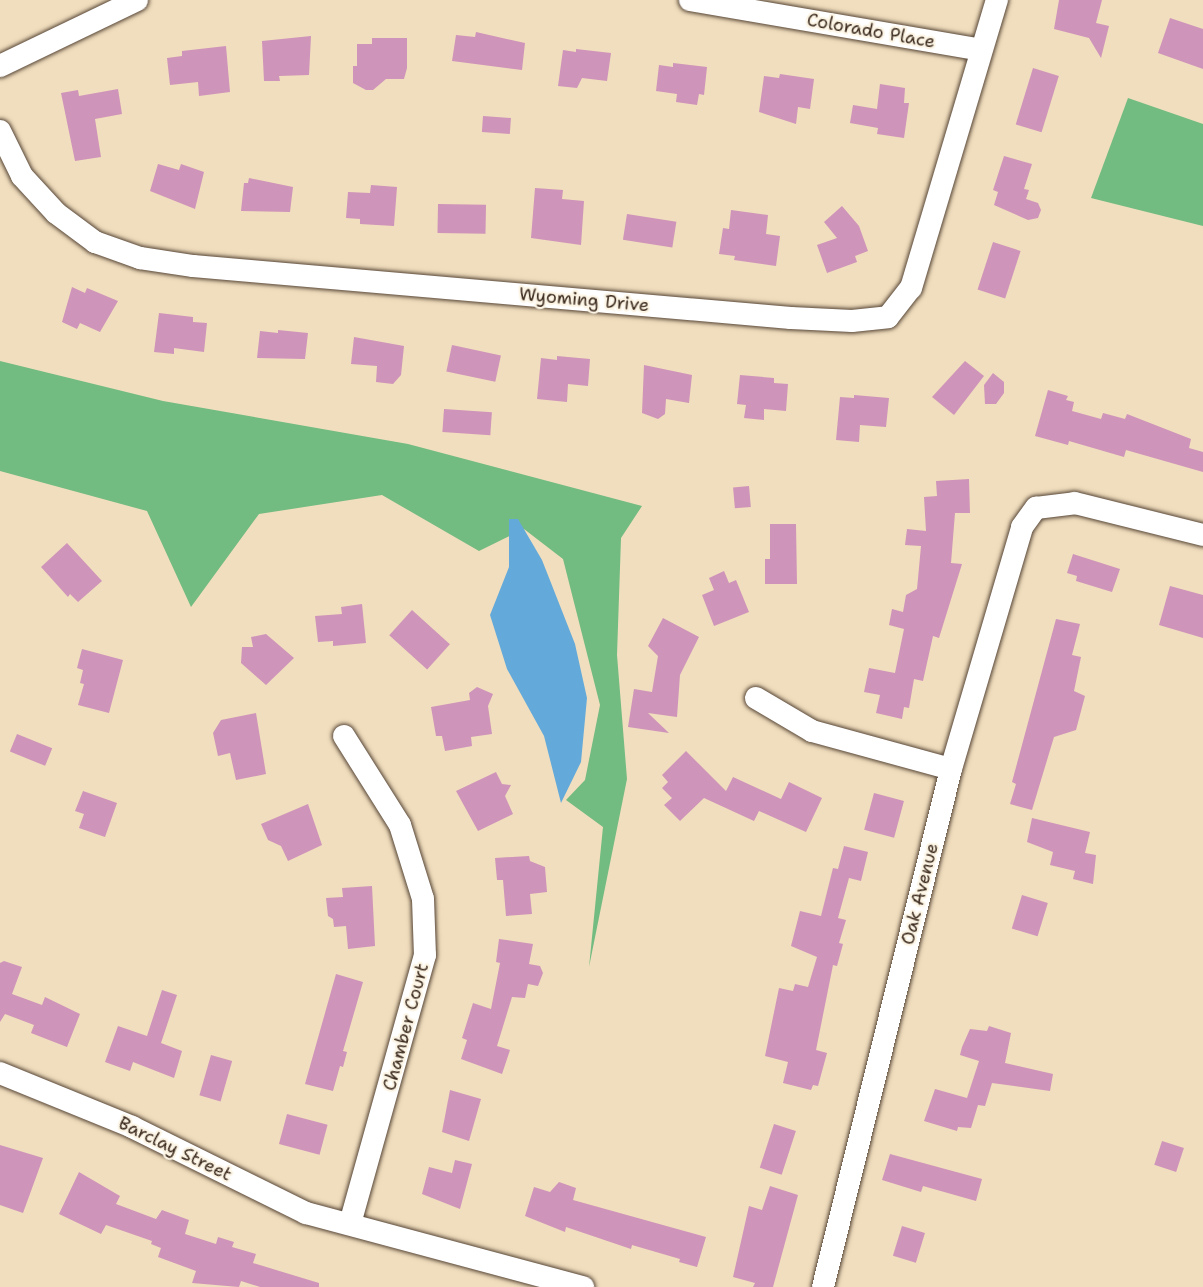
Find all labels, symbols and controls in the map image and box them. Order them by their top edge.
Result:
street label: Colorado Place [805,9,937,53]
street label: Wyoming Drive [518,284,650,316]
street label: Oak Avenue [897,841,943,947]
street label: Chamber Court [379,961,433,1093]
street label: Barclay Street [115,1112,235,1186]

